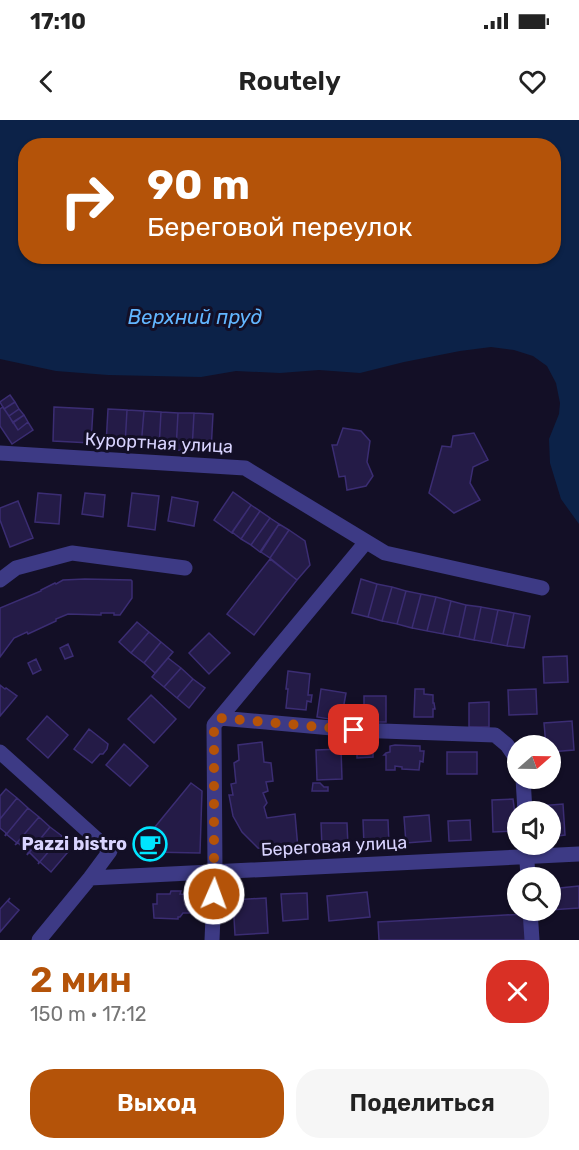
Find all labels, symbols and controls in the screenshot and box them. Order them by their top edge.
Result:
text: 17:10 [30,8,86,35]
icon: back [30,65,63,98]
text: Routely [238,65,341,97]
icon: heart [516,65,549,98]
text: 90 m [147,160,250,210]
icon: right [48,162,126,240]
text: Береговой переулок [147,211,413,243]
water label: Верхний пруд [128,305,263,329]
street label: Курортная улица [84,428,234,458]
pin [328,704,379,755]
icon: arrive [337,713,370,746]
north arrow [507,735,561,789]
map controls [507,735,561,921]
button: sound [507,801,561,855]
cafe icon: Pazzi bistro [132,826,168,862]
street label: Береговая улица [260,831,408,861]
place label: Pazzi bistro [22,833,127,855]
position arrow [182,862,246,926]
button: search [507,867,561,921]
text: 2 мин [30,958,132,1001]
button: close [486,960,549,1023]
text: 150 m · 17:12 [30,1002,146,1026]
button: Выход [30,1069,284,1138]
button: Поделиться [296,1069,549,1138]

